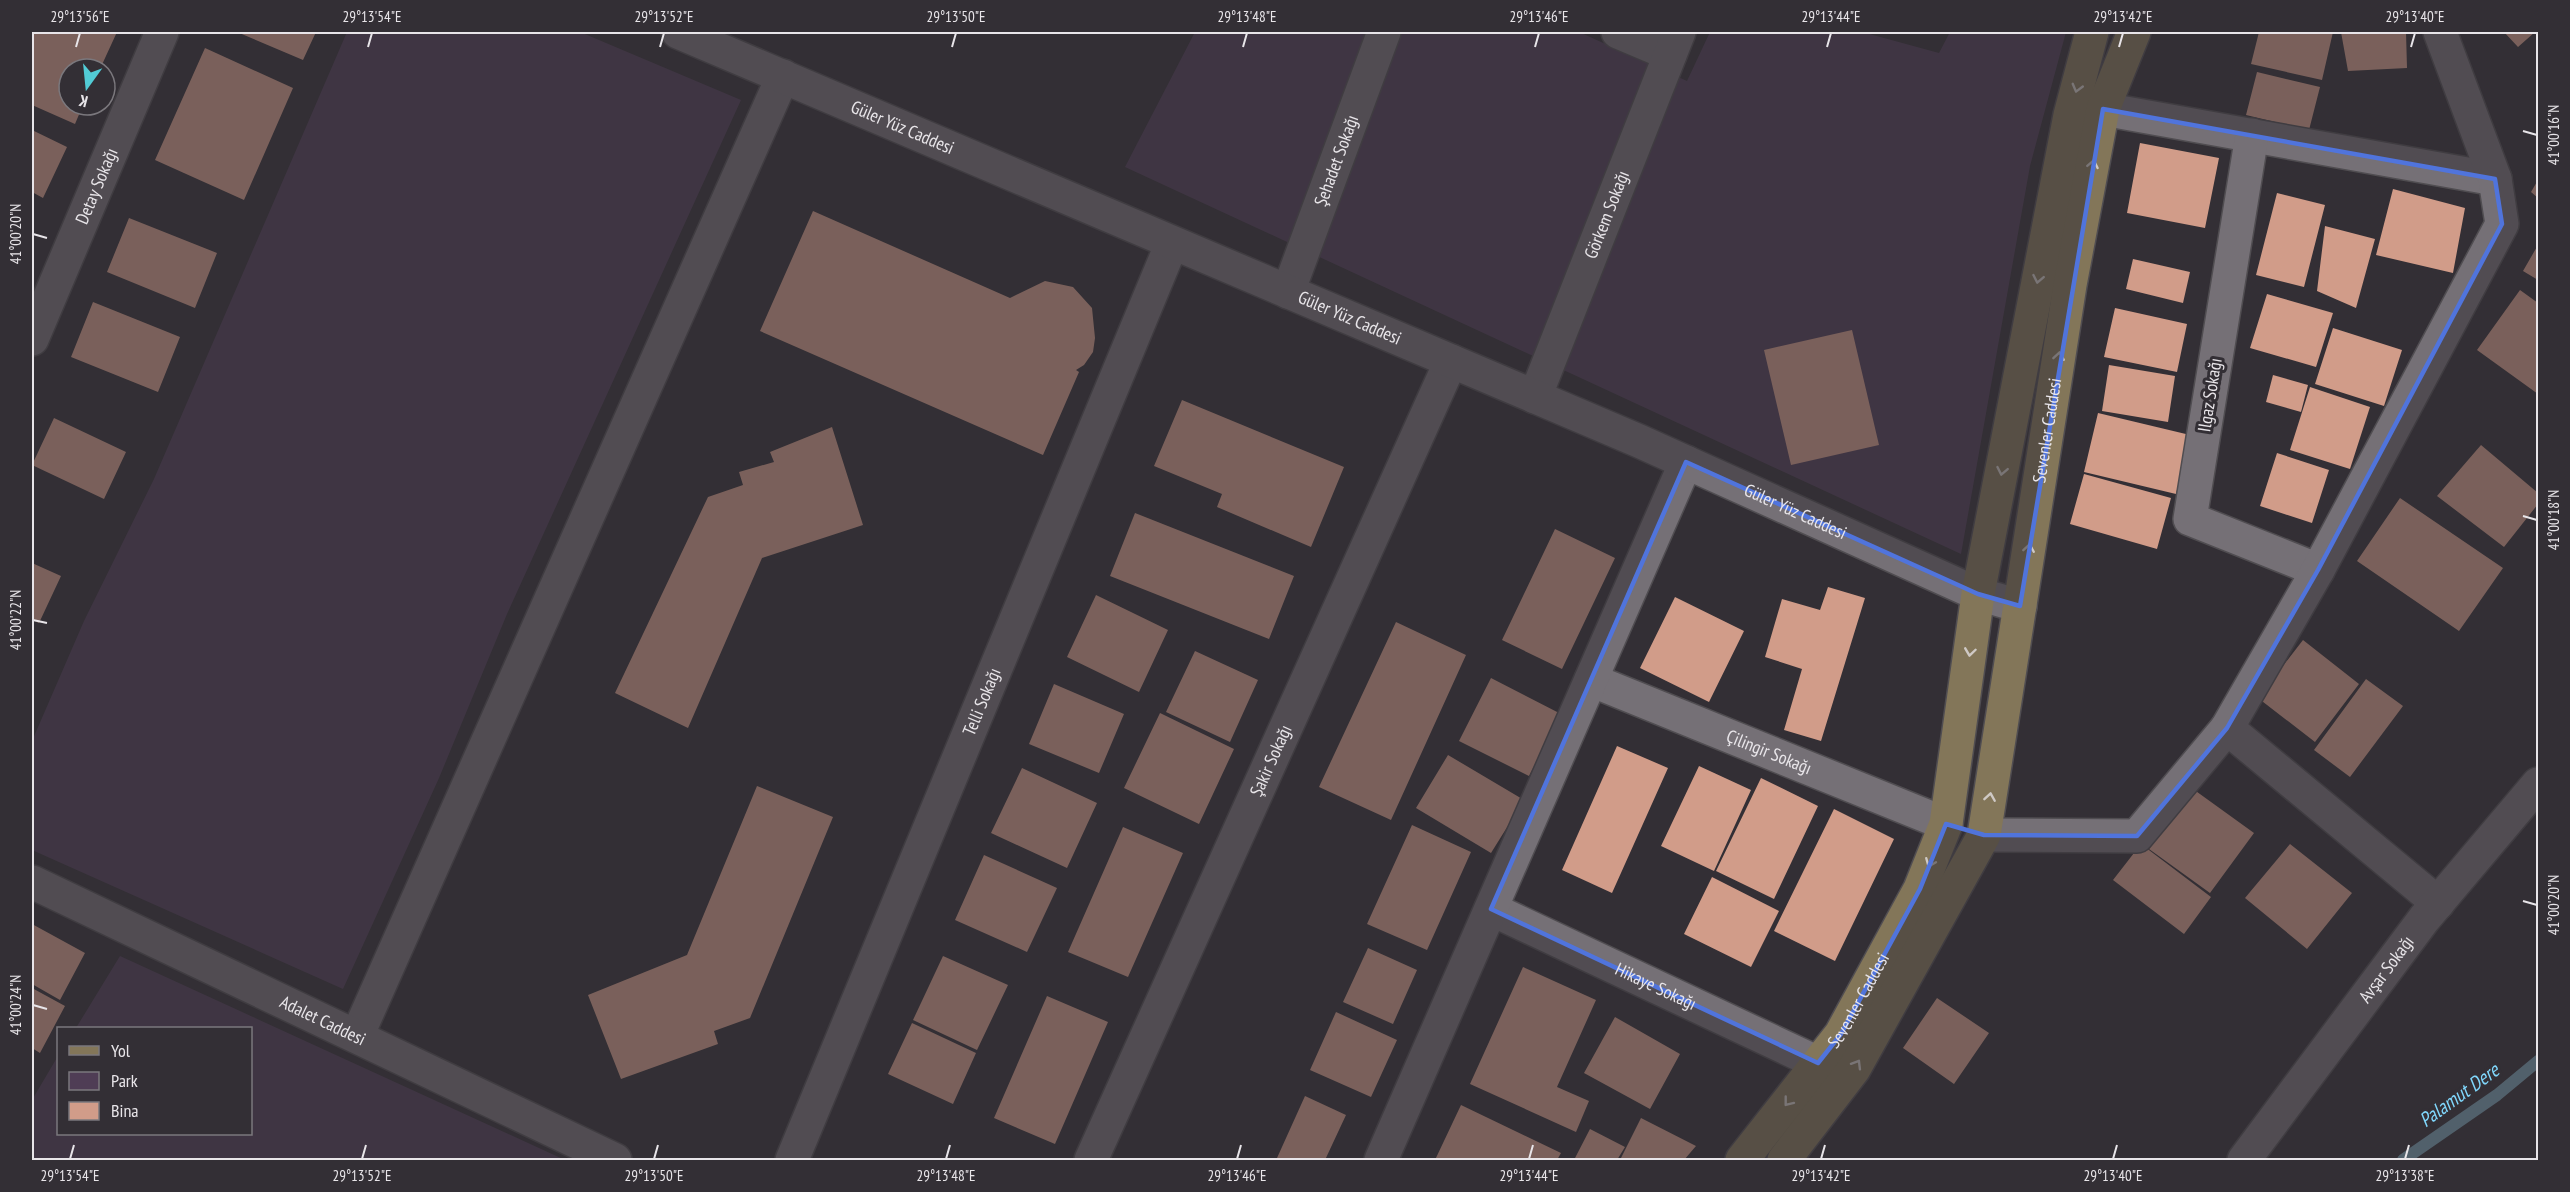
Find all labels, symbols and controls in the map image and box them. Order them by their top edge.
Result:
text: 29°13'56"E [50,7,110,26]
text: 29°13'54"E [342,7,402,26]
text: 29°13'52"E [634,7,694,26]
text: 29°13'50"E [926,7,986,26]
text: 29°13'48"E [1217,7,1277,26]
text: 29°13'46"E [1509,7,1569,26]
text: 29°13'44"E [1801,7,1861,26]
text: 29°13'42"E [2093,7,2153,26]
text: 29°13'40"E [2385,7,2445,26]
north arrow [57,57,117,117]
one-way arrow [2072,83,2085,93]
text: K [76,91,90,112]
street label: Güler Yüz Caddesi [848,95,958,159]
text: 41°00'16"N [2544,105,2563,165]
street label: Şehadet Sokağı [1309,112,1363,209]
street label: Detay Sokağı [70,144,123,227]
one-way arrow [2086,159,2099,169]
street label: Görkem Sokağı [1579,167,1634,262]
text: 41°00'20"N [6,204,25,264]
one-way arrow [2032,274,2045,284]
street label: Güler Yüz Caddesi [1295,285,1405,350]
one-way arrow [2052,351,2065,361]
street label: Ilgaz Sokağı [2192,356,2227,434]
street label: Sevenler Caddesi [2027,376,2066,484]
one-way arrow [1996,465,2009,475]
street label: Güler Yüz Caddesi [1741,478,1850,544]
text: 41°00'18"N [2544,490,2563,550]
one-way arrow [2022,544,2035,554]
text: 41°00'22"N [6,590,25,650]
one-way arrow [1964,648,1976,657]
street label: Telli Sokağı [957,664,1006,739]
street label: Şakir Sokağı [1244,721,1297,800]
street label: Çilingir Sokağı [1723,724,1815,779]
one-way arrow [1984,793,1996,802]
one-way arrow [1925,857,1937,868]
text: 41°00'20"N [2544,875,2563,935]
street label: Avşar Sokağı [2353,931,2419,1007]
street label: Sevenler Caddesi [1822,949,1894,1053]
street label: Hikaye Sokağı [1612,957,1700,1015]
text: 41°00'24"N [6,975,25,1035]
street label: Adalet Caddesi [276,990,369,1050]
legend [57,1027,252,1135]
text: Yol [111,1039,131,1062]
water label: Palamut Dere [2414,1056,2506,1133]
one-way arrow [1850,1060,1861,1070]
text: Park [111,1069,138,1092]
one-way arrow [1784,1095,1795,1106]
text: Bina [111,1099,139,1122]
text: 29°13'54"E [40,1166,100,1185]
text: 29°13'52"E [332,1166,392,1185]
text: 29°13'50"E [624,1166,684,1185]
text: 29°13'48"E [916,1166,976,1185]
text: 29°13'46"E [1207,1166,1267,1185]
text: 29°13'44"E [1499,1166,1559,1185]
text: 29°13'42"E [1791,1166,1851,1185]
text: 29°13'40"E [2083,1166,2143,1185]
text: 29°13'38"E [2375,1166,2435,1185]

